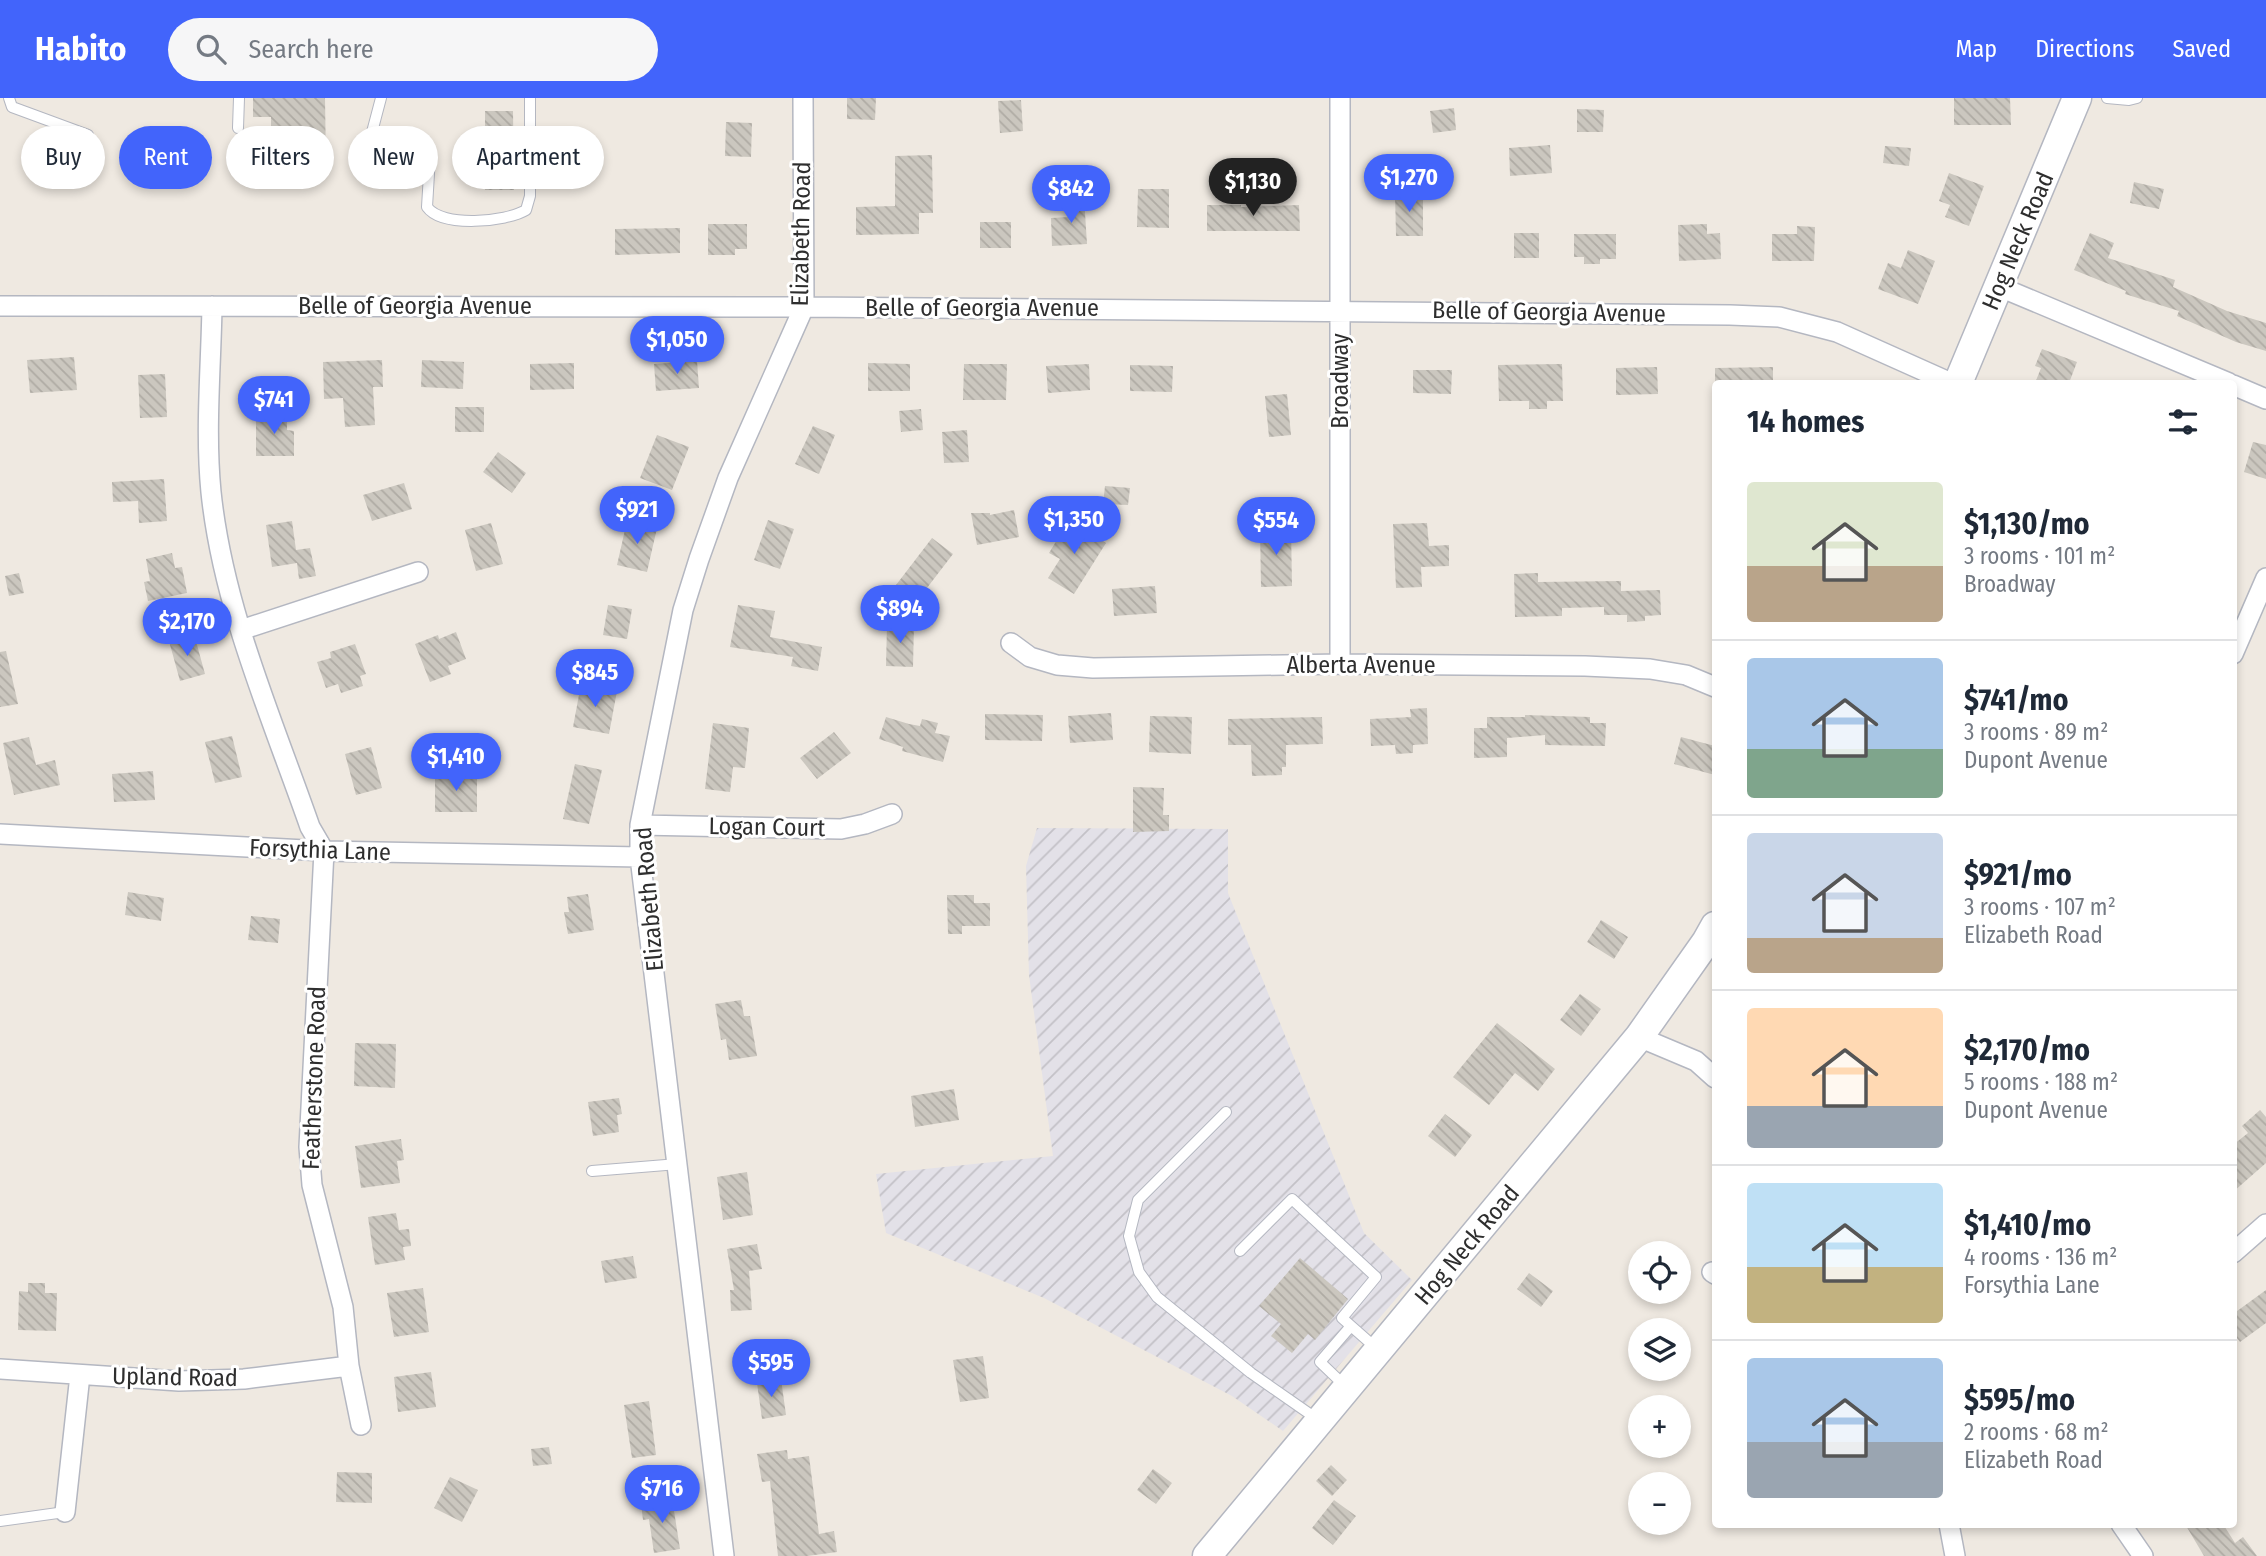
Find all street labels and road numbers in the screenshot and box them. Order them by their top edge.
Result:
street label: Elizabeth Road [786,161,816,307]
street label: Hog Neck Road [1976,168,2060,314]
street label: Belle of Georgia Avenue [298,292,532,320]
street label: Belle of Georgia Avenue [865,294,1099,322]
street label: Belle of Georgia Avenue [1432,296,1666,328]
street label: Broadway [1326,333,1354,429]
street label: Alberta Avenue [1286,651,1436,679]
street label: Logan Court [708,812,826,842]
street label: Elizabeth Road [629,826,669,972]
street label: Forsythia Lane [249,834,391,866]
street label: Featherstone Road [297,986,331,1170]
street label: Hog Neck Road [1409,1180,1525,1310]
street label: Upland Road [112,1362,238,1392]

